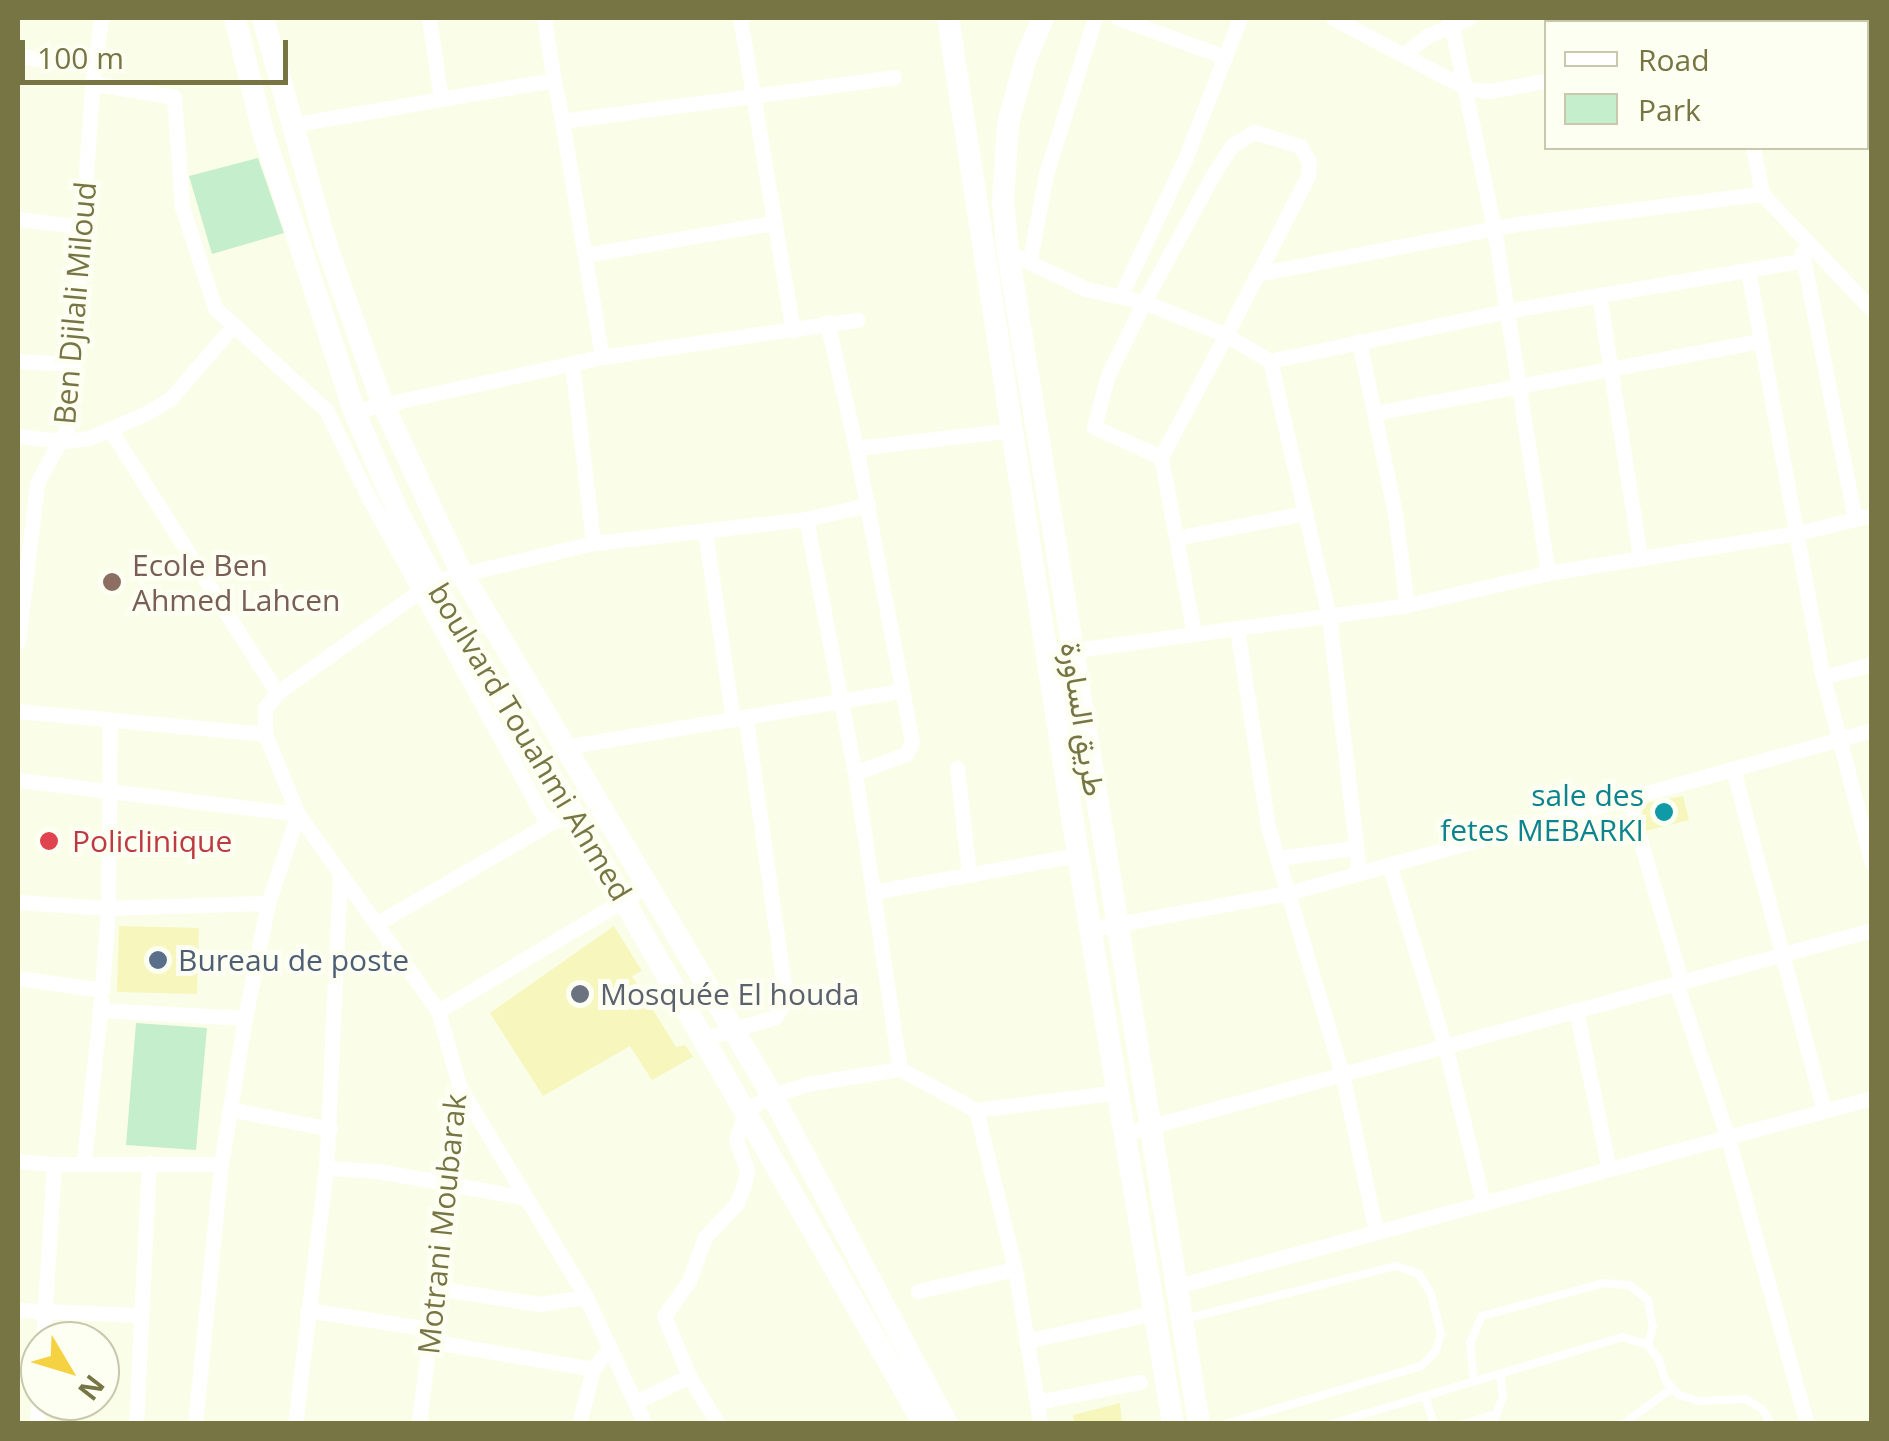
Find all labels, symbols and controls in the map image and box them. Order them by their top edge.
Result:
scale bar [25,20,292,82]
legend [1544,20,1869,150]
text: 100 m [37,37,124,78]
text: Road [1638,39,1710,80]
text: Park [1638,89,1701,130]
street label: Ben Djilali Miloud [46,180,104,426]
place label: Ecole Ben Ahmed Lahcen [132,547,340,618]
marker: Ecole Ben Ahmed Lahcen [101,571,123,593]
street label: boulvard Touahmi Ahmed [421,577,639,907]
street label: طريق الساورة [1053,639,1113,799]
place label: sale des fetes MEBARKI [1440,777,1644,848]
marker: sale des fetes MEBARKI [1653,801,1675,823]
place label: Policlinique [72,823,232,859]
marker: Policlinique [36,828,62,854]
place label: Bureau de poste [178,942,409,978]
marker: Bureau de poste [147,949,169,971]
place label: Mosquée El houda [600,976,859,1012]
marker: Mosquée El houda [569,983,591,1005]
street label: Motrani Moubarak [410,1092,474,1356]
north arrow [20,1321,120,1421]
text: N [70,1368,114,1409]

